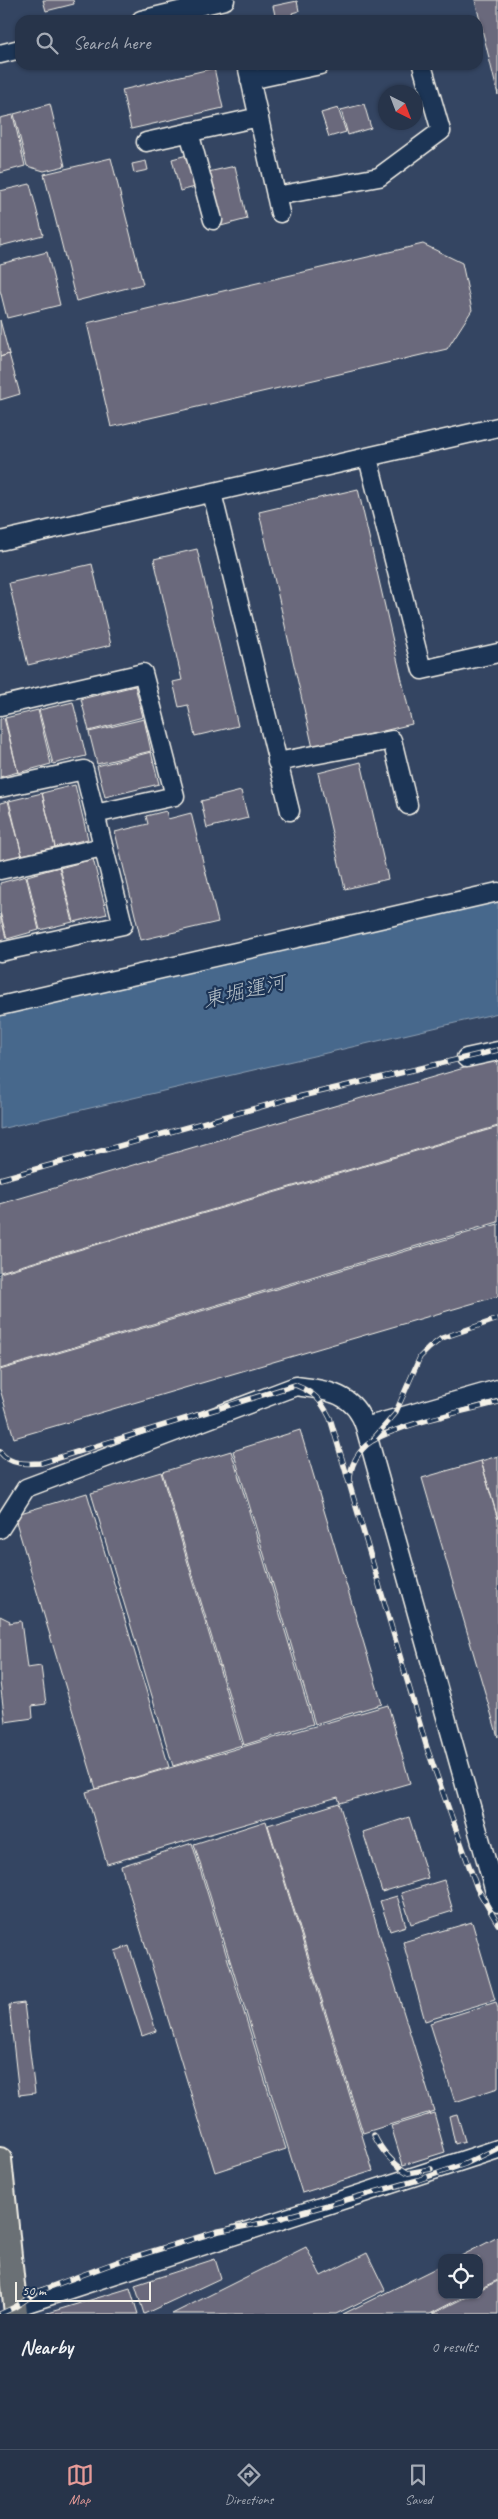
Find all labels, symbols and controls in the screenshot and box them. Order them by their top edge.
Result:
search box [15,15,483,70]
icon: search [33,29,61,57]
text: Search here [73,31,150,55]
north arrow [378,85,423,130]
water label: 東堀運河 [200,968,291,1013]
map controls [438,2254,483,2299]
button: locate [438,2254,483,2299]
scale bar [15,2279,151,2302]
text: 50 m [22,2282,46,2299]
text: Nearby [20,2334,73,2360]
text: 0 results [431,2337,478,2357]
tab: Map [66,2461,94,2508]
tab: Directions [225,2461,273,2508]
tab: Saved [404,2461,432,2508]

